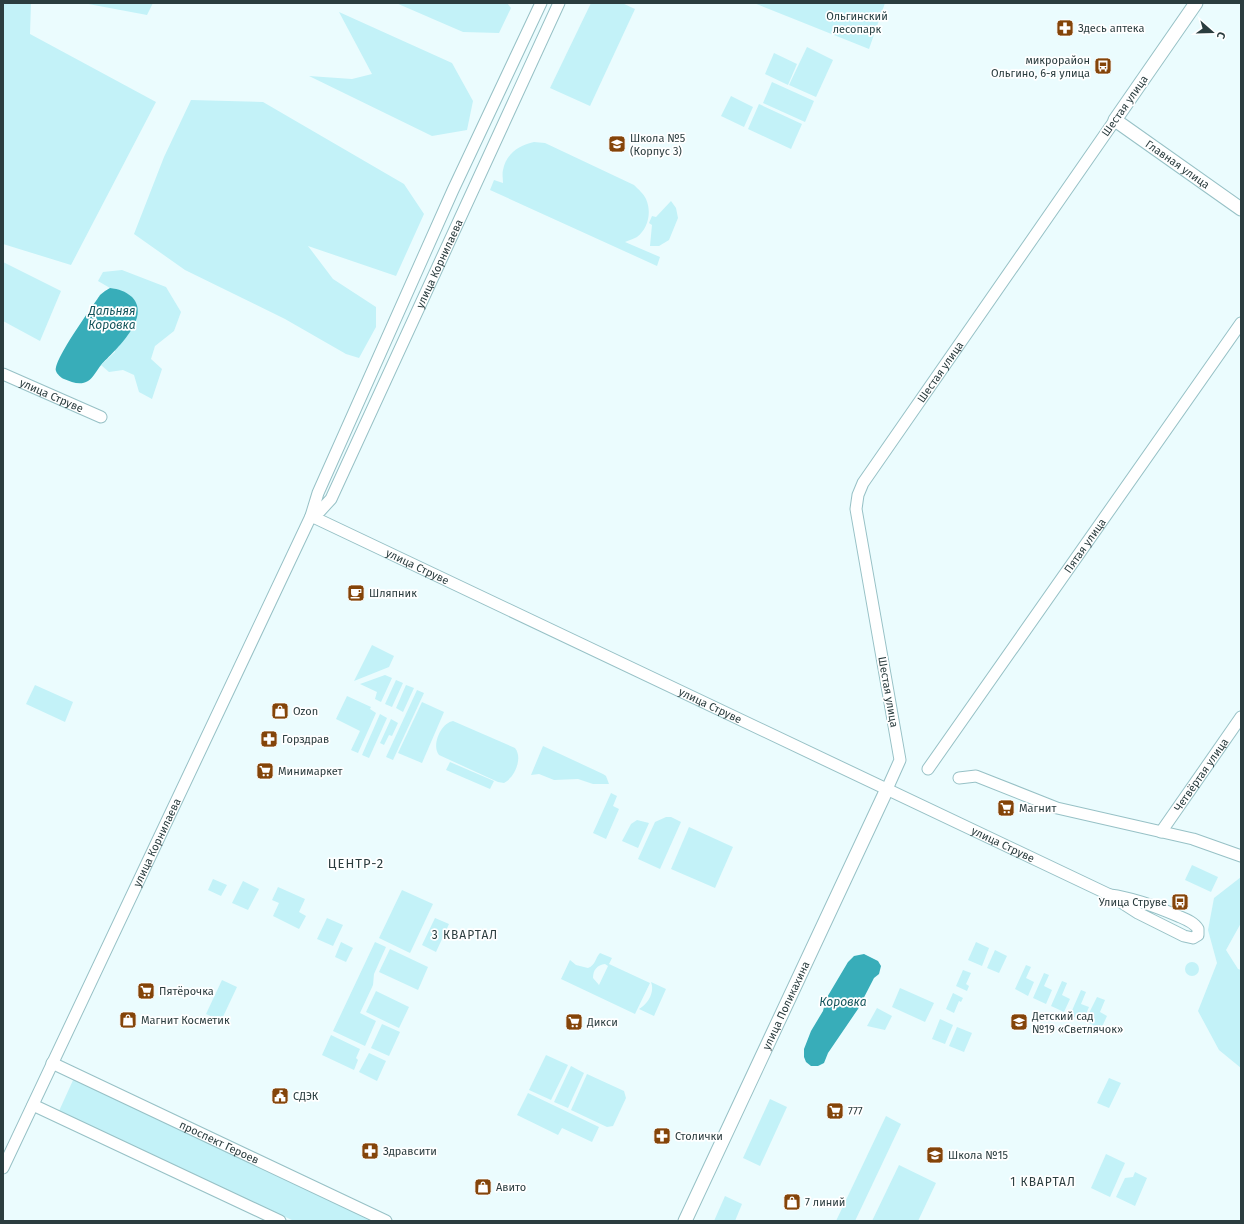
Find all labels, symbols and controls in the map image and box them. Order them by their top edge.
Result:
park label: Ольгинский лесопарк [826,10,888,36]
north arrow [1192,12,1232,52]
pharmacy icon: Здесь аптека [1055,18,1075,38]
place label: Здесь аптека [1078,22,1144,35]
text: С [1214,30,1228,41]
place label: микрорайон Ольгино, 6-я улица [991,54,1090,80]
bus stop icon: микрорайон Ольгино, 6-я улица [1093,56,1113,76]
street label: Шестая улица [1099,73,1151,139]
place label: Школа №5 (Корпус 3) [630,132,686,158]
school or university icon: Школа №5 (Корпус 3) [607,134,627,154]
street label: Главная улица [1143,137,1212,191]
street label: улица Корнилаева [413,217,465,310]
water label: Дальняя Коровка [87,304,136,332]
street label: Шестая улица [914,339,966,405]
street label: улица Струве [18,376,85,415]
street label: Пятая улица [1061,516,1108,575]
street label: улица Струве [384,546,451,587]
cafe icon: Шляпник [346,583,366,603]
place label: Шляпник [369,587,417,600]
street label: Шестая улица [875,656,901,728]
street label: улица Струве [677,685,744,726]
shop icon: Ozon [270,701,290,721]
place label: Ozon [293,705,318,718]
pharmacy icon: Горздрав [259,729,279,749]
place label: Горздрав [282,733,329,746]
street label: Четвёртая улица [1171,735,1231,814]
supermarket icon: Минимаркет [255,761,275,781]
place label: Минимаркет [278,765,343,778]
street label: улица Корнилаева [130,796,183,889]
supermarket icon: Магнит [996,798,1016,818]
place label: Магнит [1019,802,1056,815]
street label: улица Струве [969,824,1037,865]
district label: ЦЕНТР-2 [328,856,384,871]
bus stop icon: Улица Струве [1170,892,1190,912]
place label: Улица Струве [1099,896,1167,909]
district label: 3 КВАРТАЛ [432,928,498,942]
street label: улица Поликахина [760,959,812,1052]
supermarket icon: Пятёрочка [136,981,156,1001]
place label: Пятёрочка [159,985,214,998]
water label: Коровка [819,995,867,1009]
shop icon: Магнит Косметик [118,1010,138,1030]
place label: Детский сад №19 «Светлячок» [1031,1010,1123,1036]
supermarket icon: Дикси [564,1012,584,1032]
school or university icon: Детский сад №19 «Светлячок» [1009,1012,1029,1032]
place label: Магнит Косметик [141,1014,230,1027]
place label: Дикси [586,1016,618,1029]
public building icon: СДЭК [270,1086,290,1106]
place label: СДЭК [293,1090,319,1103]
supermarket icon: 777 [825,1101,845,1121]
place label: 777 [848,1105,863,1118]
street label: проспект Героев [177,1118,261,1166]
pharmacy icon: Столички [652,1126,672,1146]
place label: Столички [675,1130,723,1143]
pharmacy icon: Здравсити [360,1141,380,1161]
place label: Здравсити [383,1145,437,1158]
school or university icon: Школа №15 [925,1145,945,1165]
place label: Школа №15 [948,1149,1008,1162]
district label: 1 КВАРТАЛ [1010,1175,1076,1189]
shop icon: Авито [473,1177,493,1197]
place label: Авито [496,1181,526,1194]
shop icon: 7 линий [782,1192,802,1212]
place label: 7 линий [805,1196,845,1209]

